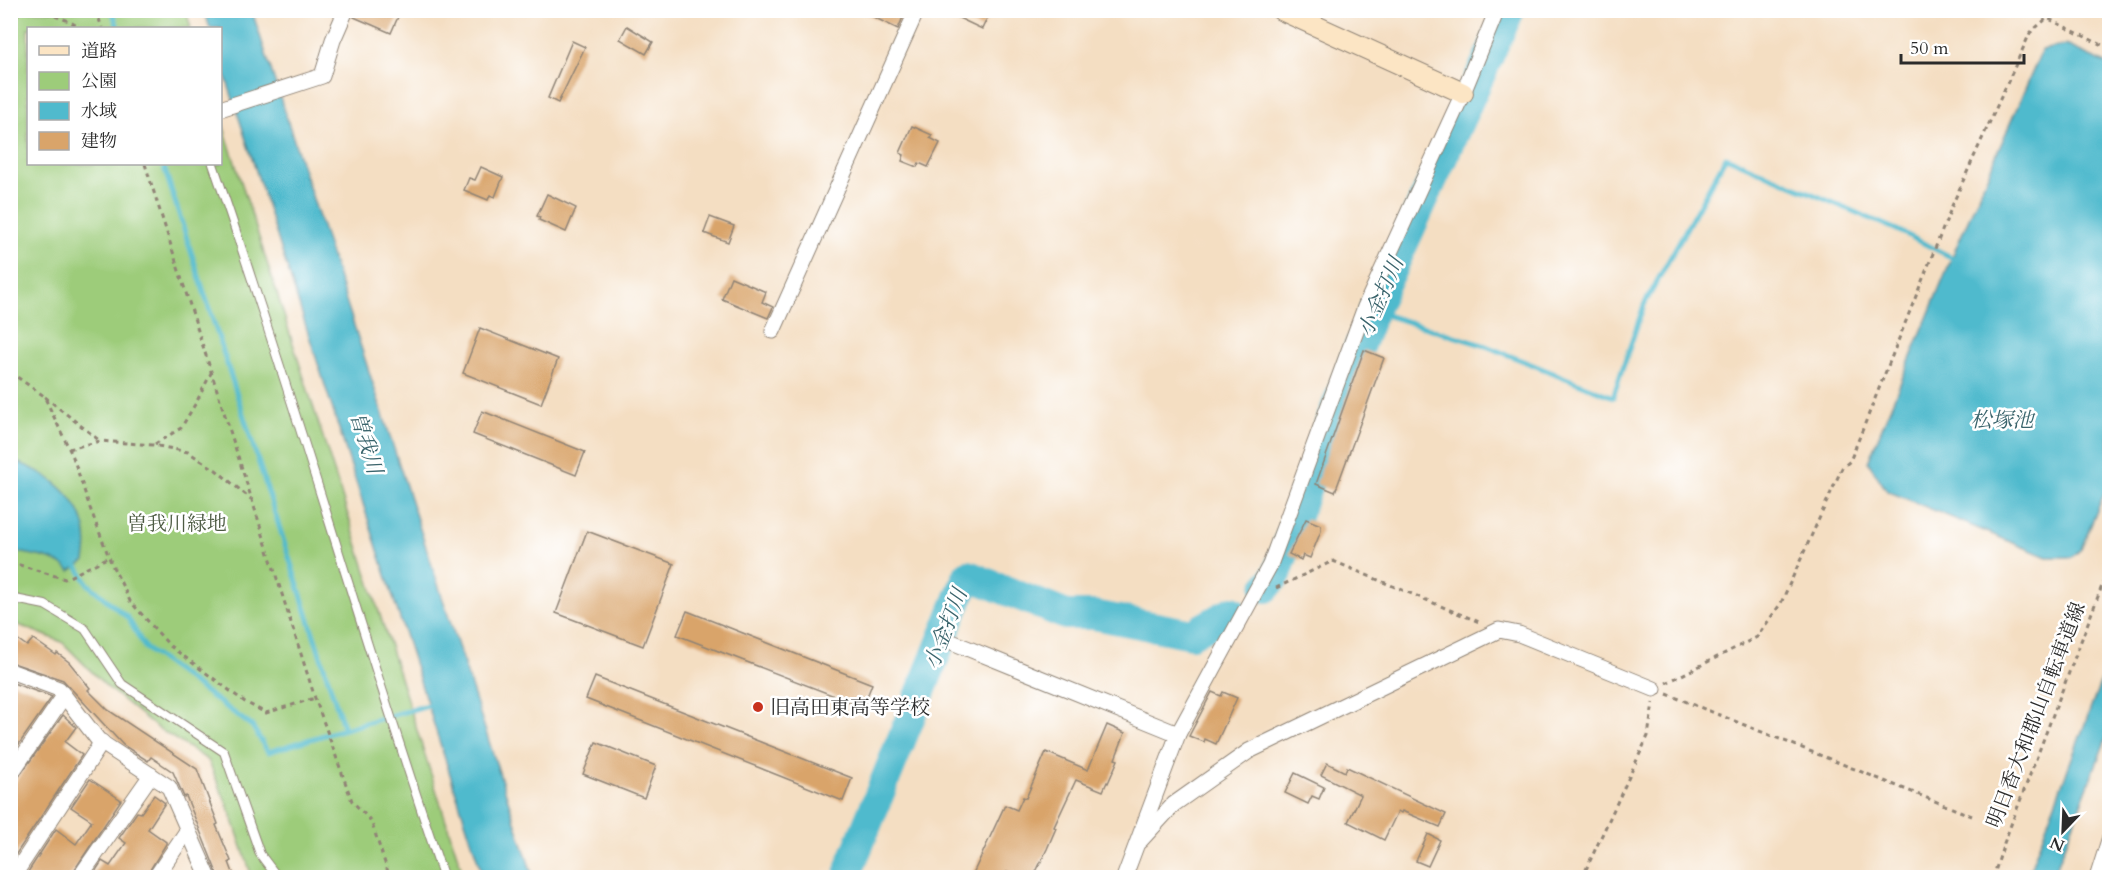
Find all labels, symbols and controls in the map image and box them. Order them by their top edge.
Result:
legend [27,27,222,165]
scale bar [1901,27,2024,65]
text: 50 m [1910,36,1949,61]
text: 道路 [81,39,117,64]
text: 公園 [81,69,117,94]
text: 水域 [81,99,117,124]
text: 建物 [81,129,117,154]
water label: 小金打川 [1351,251,1412,341]
water label: 松塚池 [1971,406,2035,435]
water label: 曽我川 [343,409,390,479]
park label: 曽我川緑地 [127,510,227,537]
water label: 小金打川 [917,583,975,673]
street label: 明日香大和郡山自転車道線 [1980,598,2092,832]
place label: 旧高田東高等学校 [770,694,930,721]
marker: 旧高田東高等学校 [751,700,765,714]
north arrow [2033,801,2093,861]
text: N [2047,831,2068,857]

